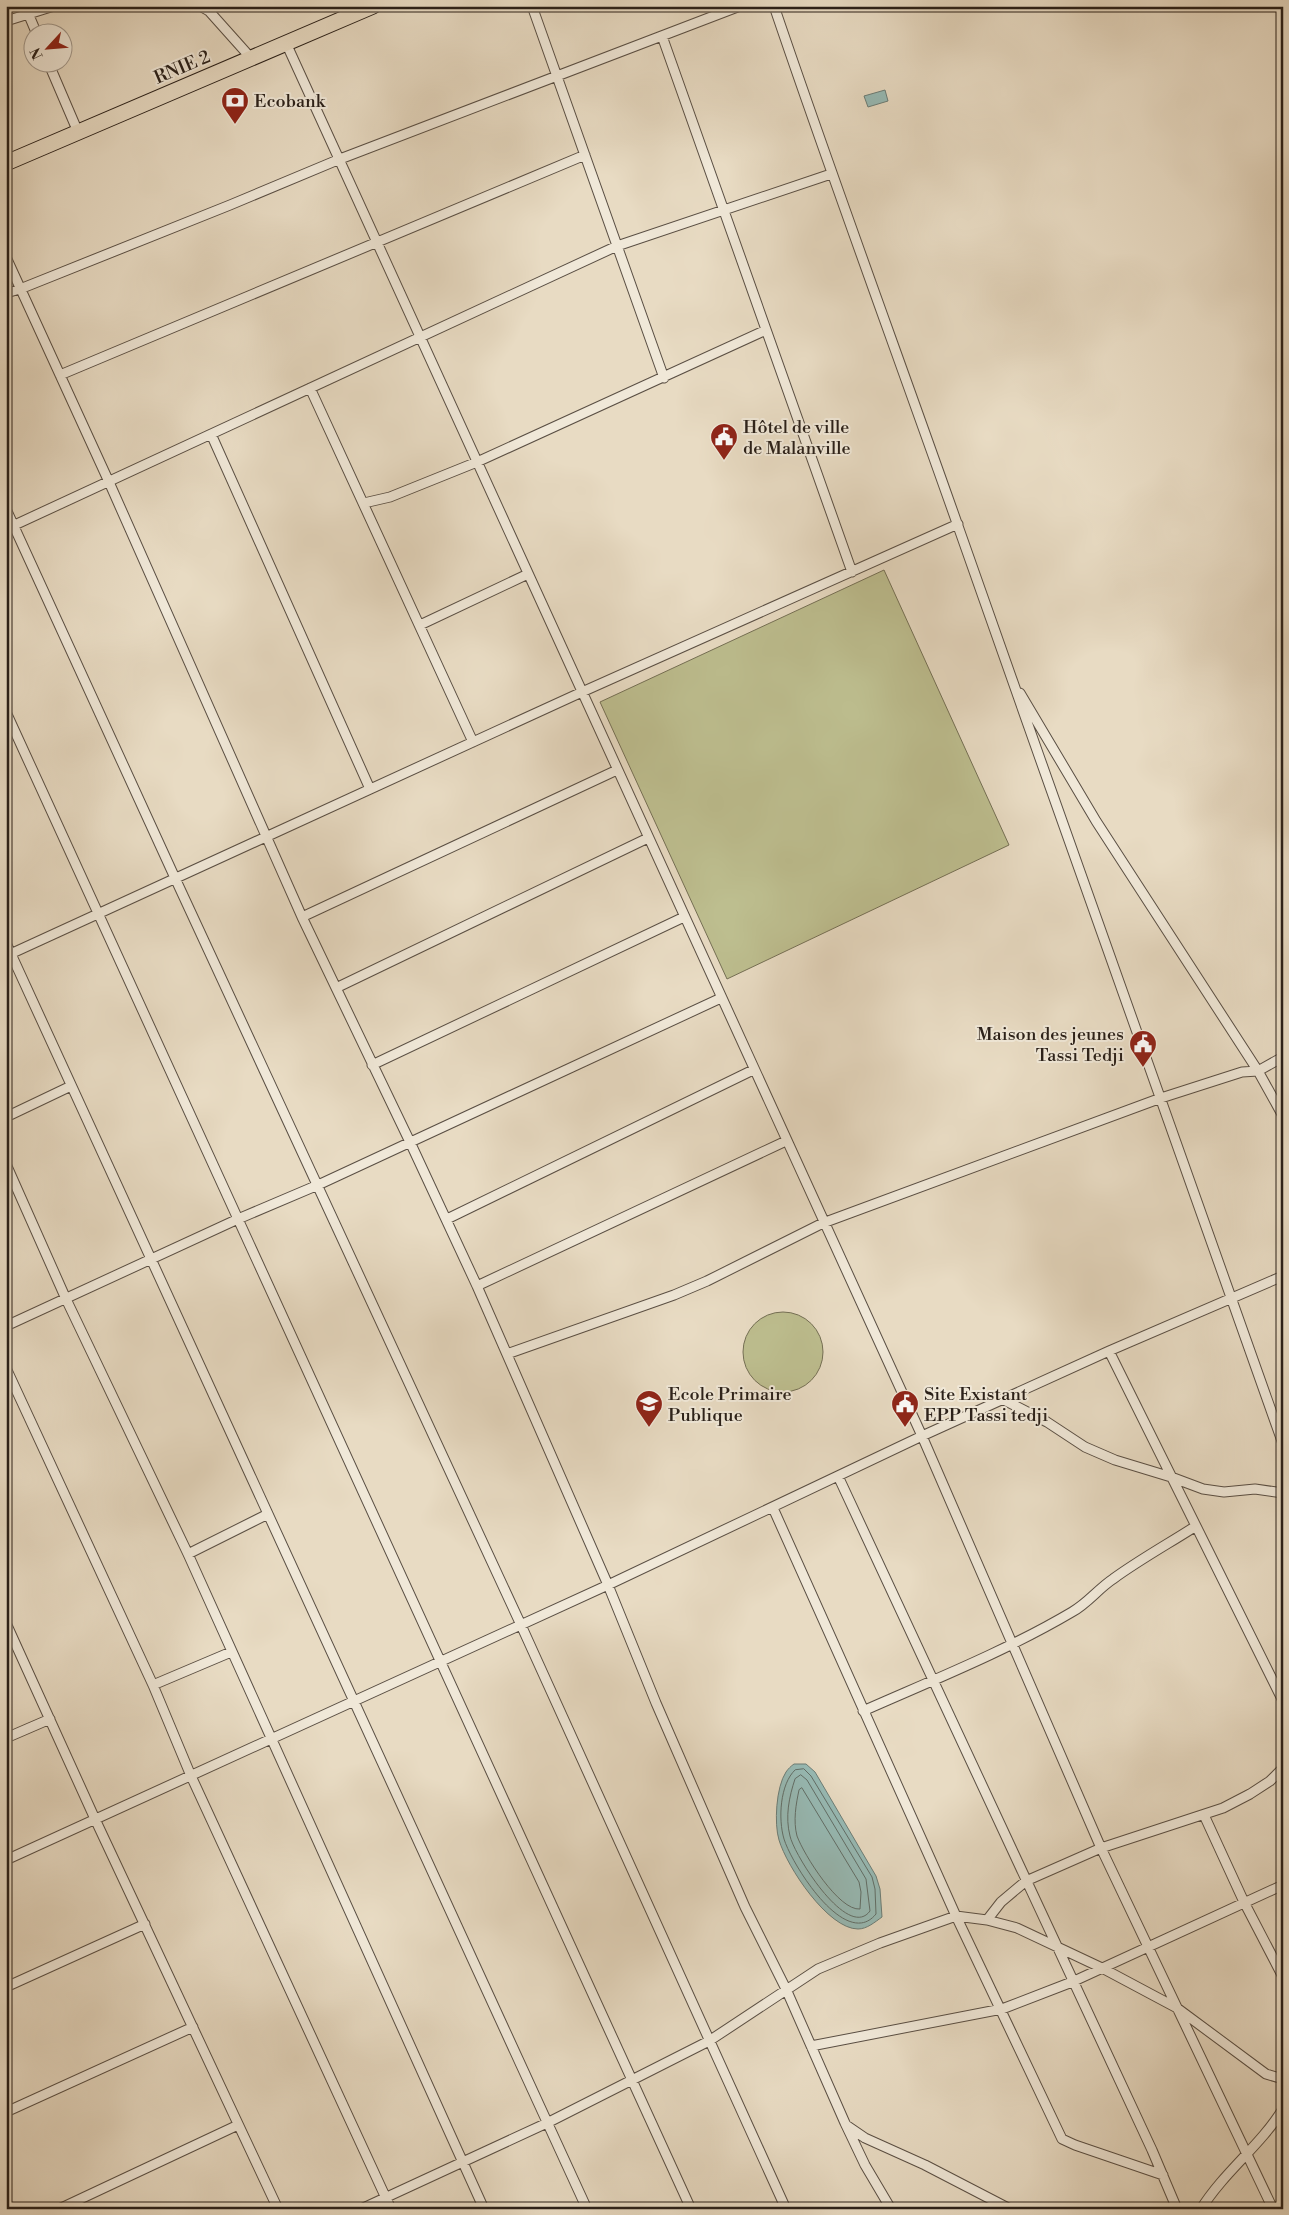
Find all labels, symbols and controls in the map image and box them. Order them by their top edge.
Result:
north arrow [22,22,72,72]
text: N [27,44,48,62]
street label: RNIE 2 [151,45,214,90]
bank icon: Ecobank [220,86,250,125]
place label: Ecobank [254,90,327,113]
place label: Hôtel de ville de Malanville [743,416,851,460]
public building icon: Hôtel de ville de Malanville [709,422,739,461]
place label: Maison des jeunes Tassi Tedji [977,1023,1124,1067]
public building icon: Maison des jeunes Tassi Tedji [1128,1029,1158,1068]
place label: Ecole Primaire Publique [668,1383,792,1427]
place label: Site Existant EPP Tassi tedji [924,1383,1048,1427]
school or university icon: Ecole Primaire Publique [634,1389,664,1428]
public building icon: Site Existant EPP Tassi tedji [890,1389,920,1428]

